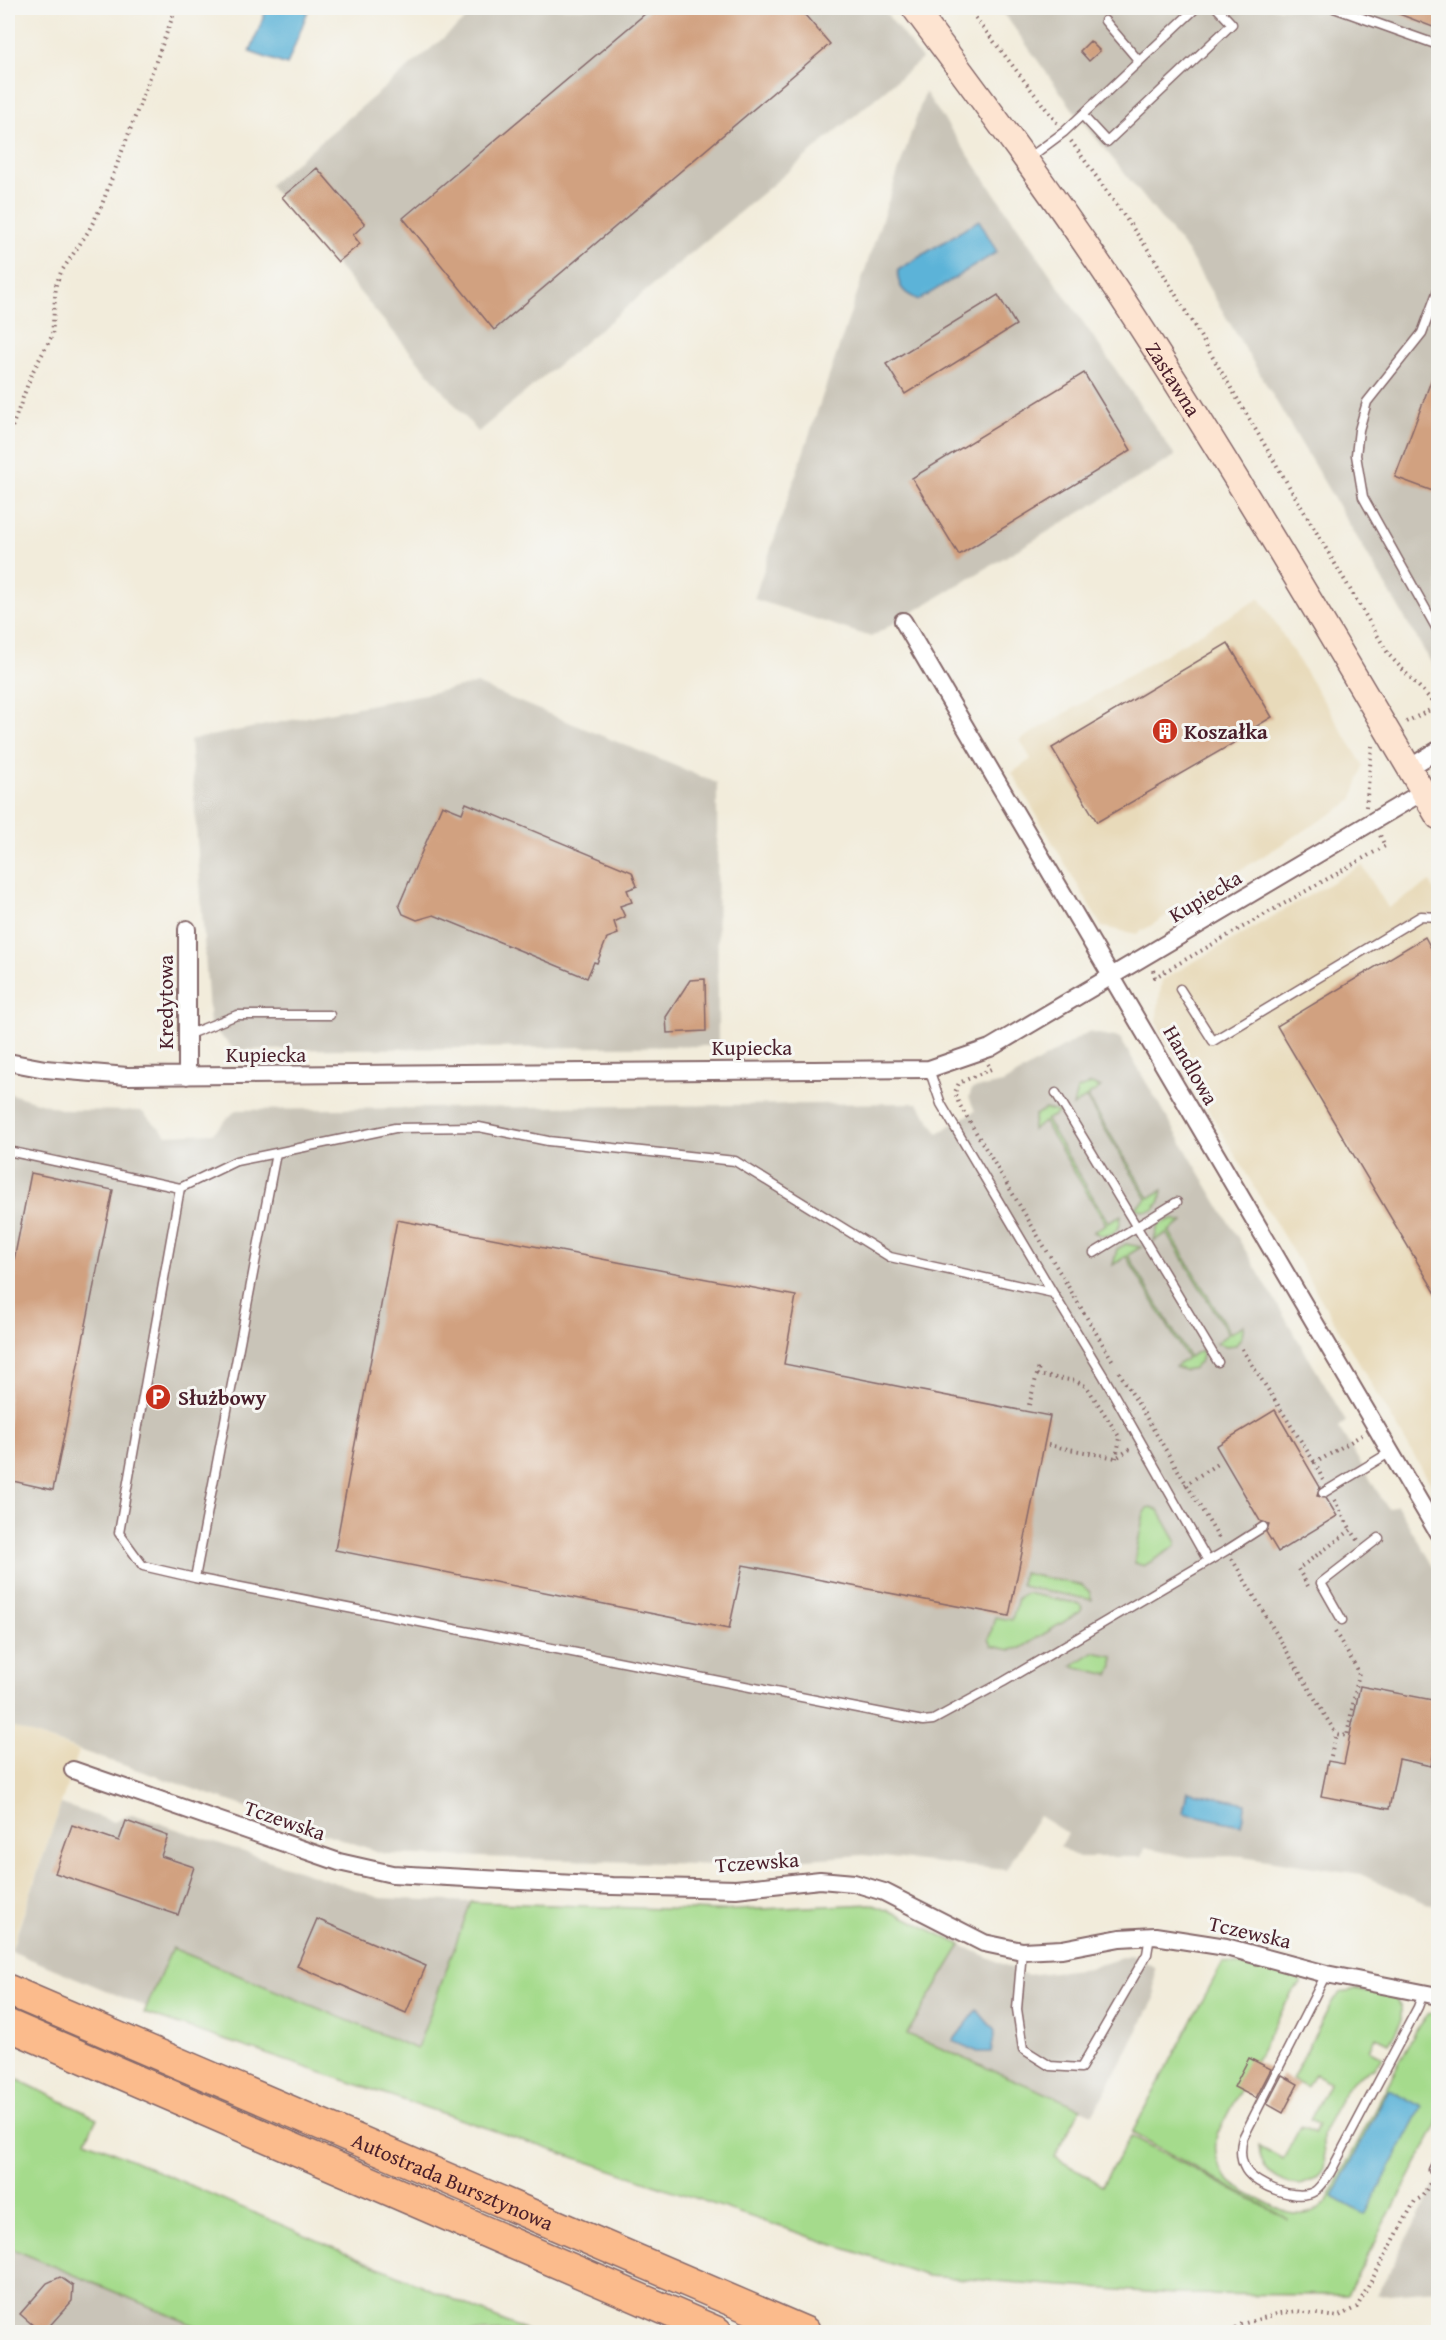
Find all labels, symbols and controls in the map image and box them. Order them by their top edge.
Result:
street label: Zastawna [1138,335,1209,422]
building icon: Koszałka [1150,716,1180,746]
place label: Koszałka [1184,716,1268,747]
street label: Kupiecka [1163,862,1248,930]
street label: Kredytowa [150,955,181,1049]
street label: Handlowa [1156,1019,1226,1111]
street label: Kupiecka [712,1032,792,1063]
street label: Kupiecka [226,1039,306,1070]
parking icon: Służbowy [143,1382,173,1412]
place label: Służbowy [178,1382,266,1413]
street label: Tczewska [240,1792,330,1848]
street label: Tczewska [714,1844,800,1880]
street label: Tczewska [1206,1907,1294,1957]
street label: Autostrada Bursztynowa [347,2124,558,2238]

